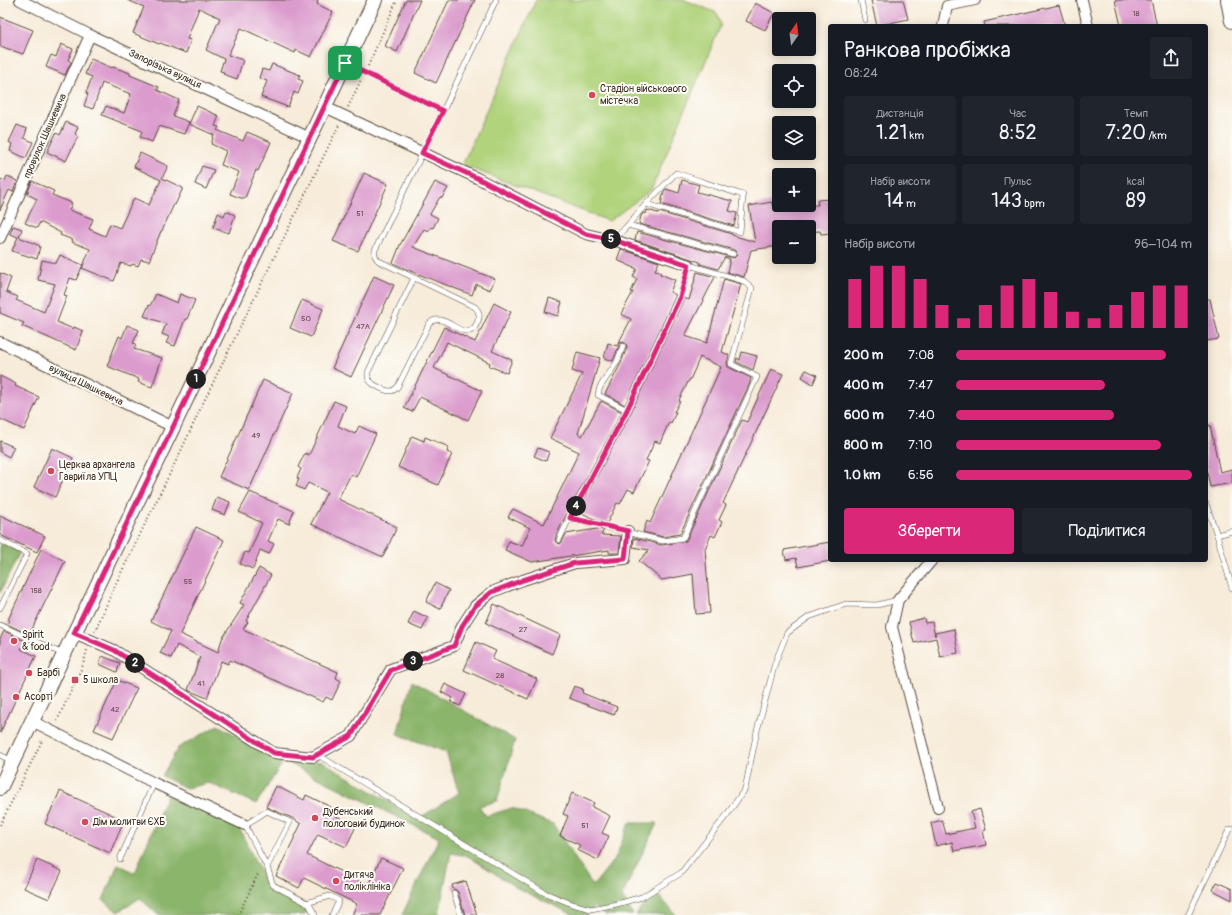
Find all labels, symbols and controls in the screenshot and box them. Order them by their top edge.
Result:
house number: 18 [1132,9,1140,18]
north arrow [772,12,816,56]
map controls [772,12,816,264]
text: Ранкова пробіжка [844,36,1011,64]
button: share [1150,37,1192,79]
pin [328,46,362,80]
street label: Запорізька вулиця [127,47,204,91]
icon: arrive [334,52,356,74]
button: locate [772,64,816,108]
text: 08:24 [844,65,878,81]
place label: Стадіон військового містечка [600,83,688,107]
marker: Стадіон військового містечка [587,90,597,100]
street label: провулок Шашкевича [21,91,69,180]
text: Дистанція [876,107,924,120]
text: Час [1009,107,1027,120]
text: Темп [1124,107,1148,120]
button: layers [772,116,816,160]
text: 1.21 [876,120,907,145]
text: 8:52 [999,120,1037,145]
text: 7:20 [1105,120,1146,145]
text: km [907,129,924,142]
text: /km [1146,129,1167,142]
button: + [772,168,816,212]
text: Набір висоти [870,175,930,188]
text: Пульс [1004,175,1032,188]
text: kcal [1127,175,1145,188]
text: 14 [884,188,904,213]
text: 143 [991,188,1022,213]
text: 89 [1126,188,1146,213]
text: m [904,197,916,210]
text: bpm [1022,197,1045,210]
house number: 51 [356,209,364,218]
button: − [772,220,816,264]
pin: 5 [601,229,621,249]
text: 5 [608,232,614,245]
text: Набір висоти [844,236,915,252]
text: 96–104 m [1134,236,1192,252]
house number: 50 [301,314,311,323]
house number: 47А [356,322,370,331]
text: 200 m [844,347,883,363]
text: 7:08 [908,347,934,363]
street label: вулиця Шашкевича [47,362,125,408]
pin: 1 [186,369,206,389]
text: 1 [194,372,198,385]
text: 400 m [844,377,884,393]
text: 7:47 [908,377,933,393]
text: 600 m [844,407,884,423]
text: 7:40 [908,407,935,423]
house number: 49 [252,431,260,440]
text: 800 m [844,437,883,453]
text: 7:10 [908,437,932,453]
place label: Церква архангела Гавриїла УПЦ [59,459,135,483]
marker: Церква архангела Гавриїла УПЦ [46,466,56,476]
text: 1.0 km [844,467,881,483]
text: 6:56 [908,467,934,483]
pin: 4 [566,496,586,516]
text: 4 [573,499,579,512]
button: Зберегти [844,508,1014,554]
button: Поділитися [1022,508,1192,554]
house number: 55 [184,577,192,586]
house number: 158 [30,586,42,595]
house number: 27 [519,625,528,634]
place label: Spirit & food [22,629,50,653]
marker: Spirit & food [9,636,19,646]
pin: 3 [403,651,423,671]
pin: 2 [125,653,145,673]
text: 3 [410,654,416,667]
text: 2 [132,656,138,669]
place label: Барбі [37,667,60,679]
marker: Барбі [24,668,34,678]
house number: 28 [496,671,504,680]
place label: 5 школа [83,674,118,686]
marker: 5 школа [70,675,80,685]
house number: 41 [197,679,205,688]
place label: Асорті [24,691,53,703]
marker: Асорті [11,692,21,702]
house number: 42 [110,705,120,714]
place label: Дубенський пологовий будинок [322,806,405,830]
marker: Дубенський пологовий будинок [310,813,320,823]
place label: Дім молитви ЄХБ [92,816,165,828]
marker: Дім молитви ЄХБ [80,817,90,827]
house number: 51 [581,821,589,830]
place label: Дитяча поліклініка [343,869,391,893]
marker: Дитяча поліклініка [331,876,341,886]

